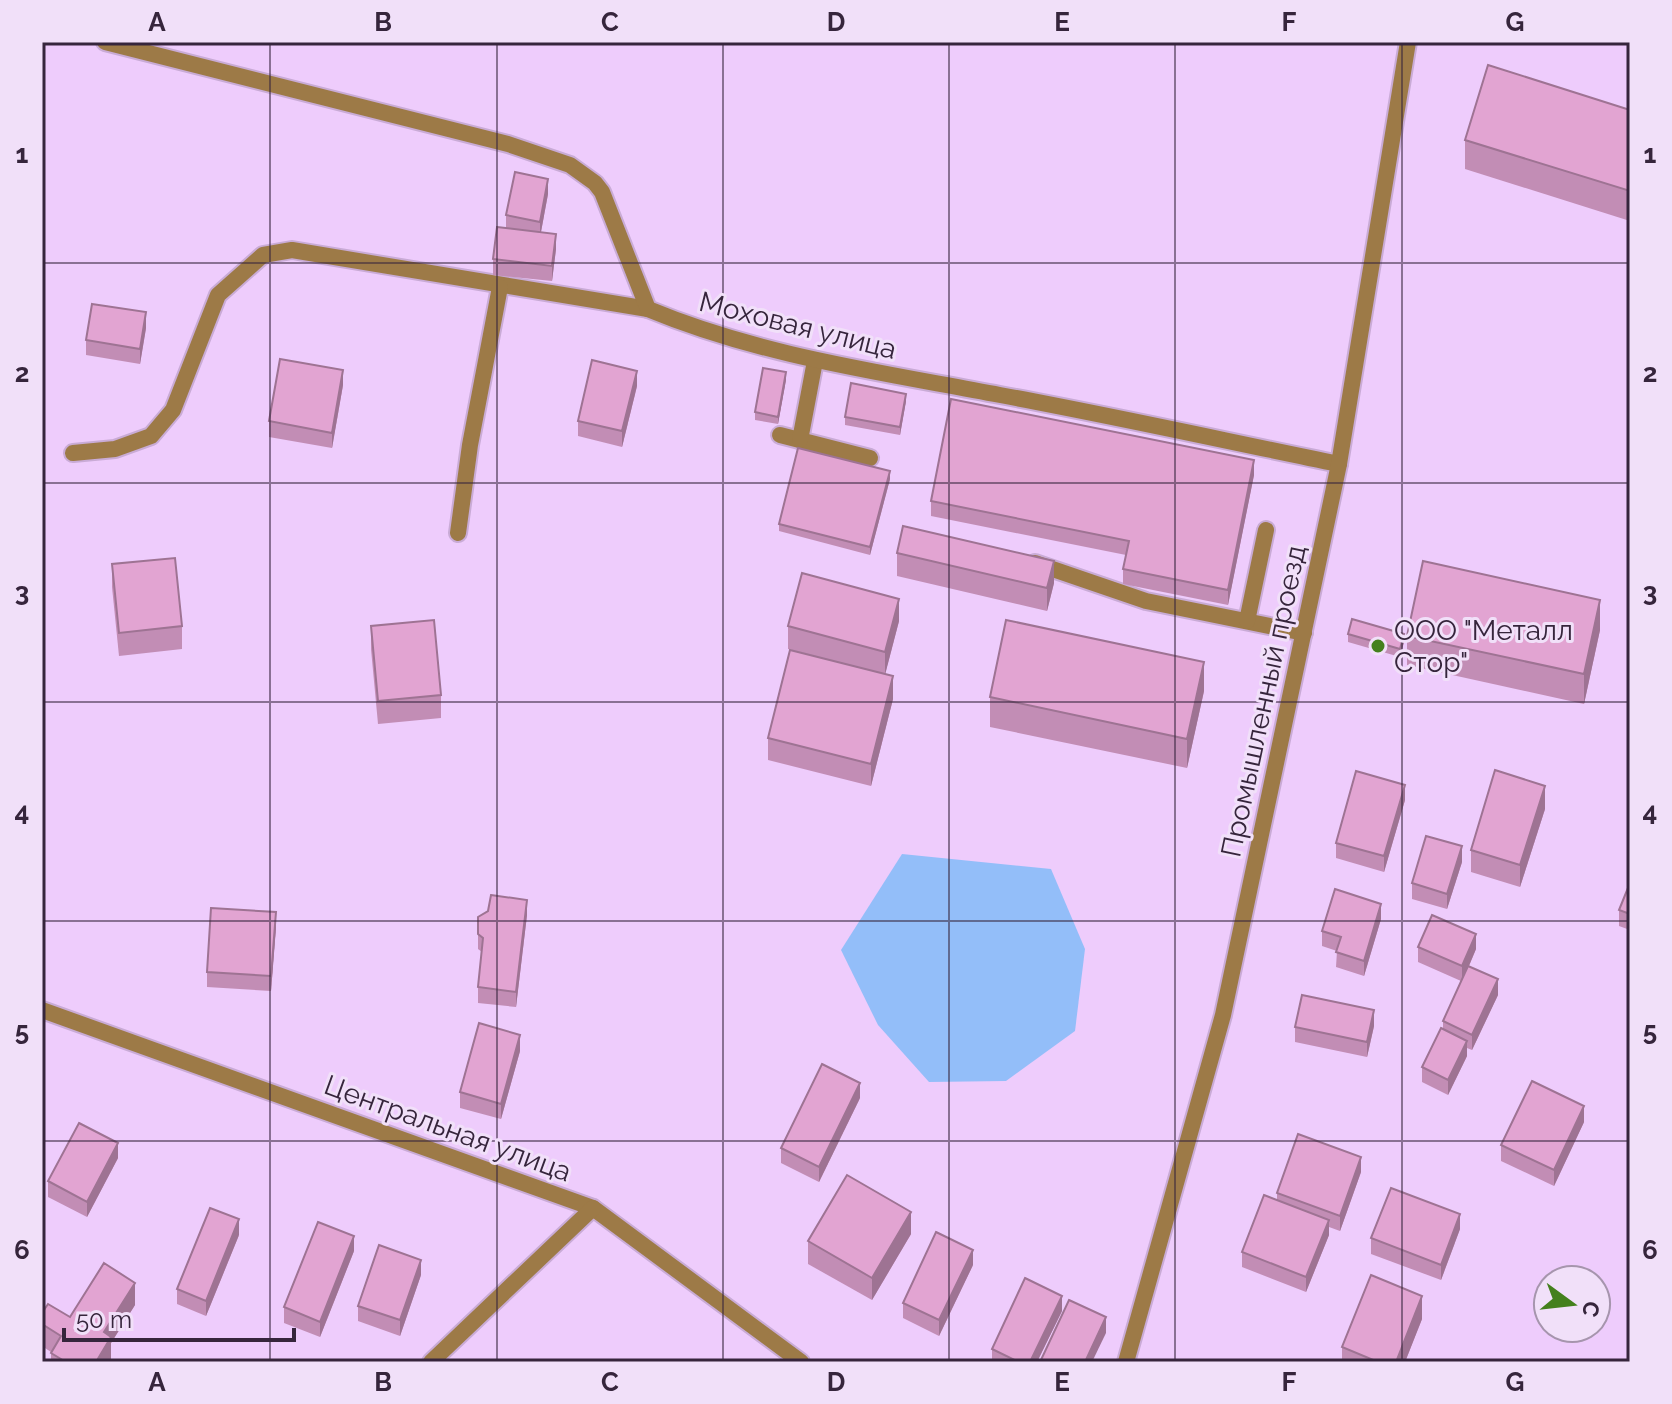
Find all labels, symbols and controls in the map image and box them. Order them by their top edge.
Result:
text: A [148,7,166,37]
text: B [374,7,392,37]
text: C [601,7,619,37]
text: D [827,7,845,37]
text: E [1054,7,1070,37]
text: F [1282,7,1297,37]
text: G [1506,7,1524,37]
text: 1 [16,139,29,169]
text: 1 [1644,139,1657,169]
street label: Моховая улица [696,285,900,366]
text: 2 [15,358,29,388]
text: 2 [1643,358,1657,388]
street label: Промышленный проезд [1214,542,1313,860]
text: 3 [15,577,29,607]
text: 3 [1643,577,1657,607]
place label: ООО "Металл Стор" [1394,614,1573,679]
marker: ООО "Металл Стор" [1369,637,1387,655]
text: 4 [15,797,29,827]
text: 4 [1643,797,1657,827]
text: 5 [15,1016,29,1046]
text: 5 [1643,1016,1657,1046]
street label: Центральная улица [320,1068,576,1189]
text: 6 [14,1235,30,1265]
text: 6 [1642,1235,1658,1265]
north arrow [1532,1264,1612,1344]
scale bar [64,1292,294,1342]
text: С [1577,1299,1606,1320]
text: 50 m [76,1305,132,1334]
text: A [148,1367,166,1397]
text: B [374,1367,392,1397]
text: C [601,1367,619,1397]
text: D [827,1367,845,1397]
text: E [1054,1367,1070,1397]
text: F [1282,1367,1297,1397]
text: G [1506,1367,1524,1397]

